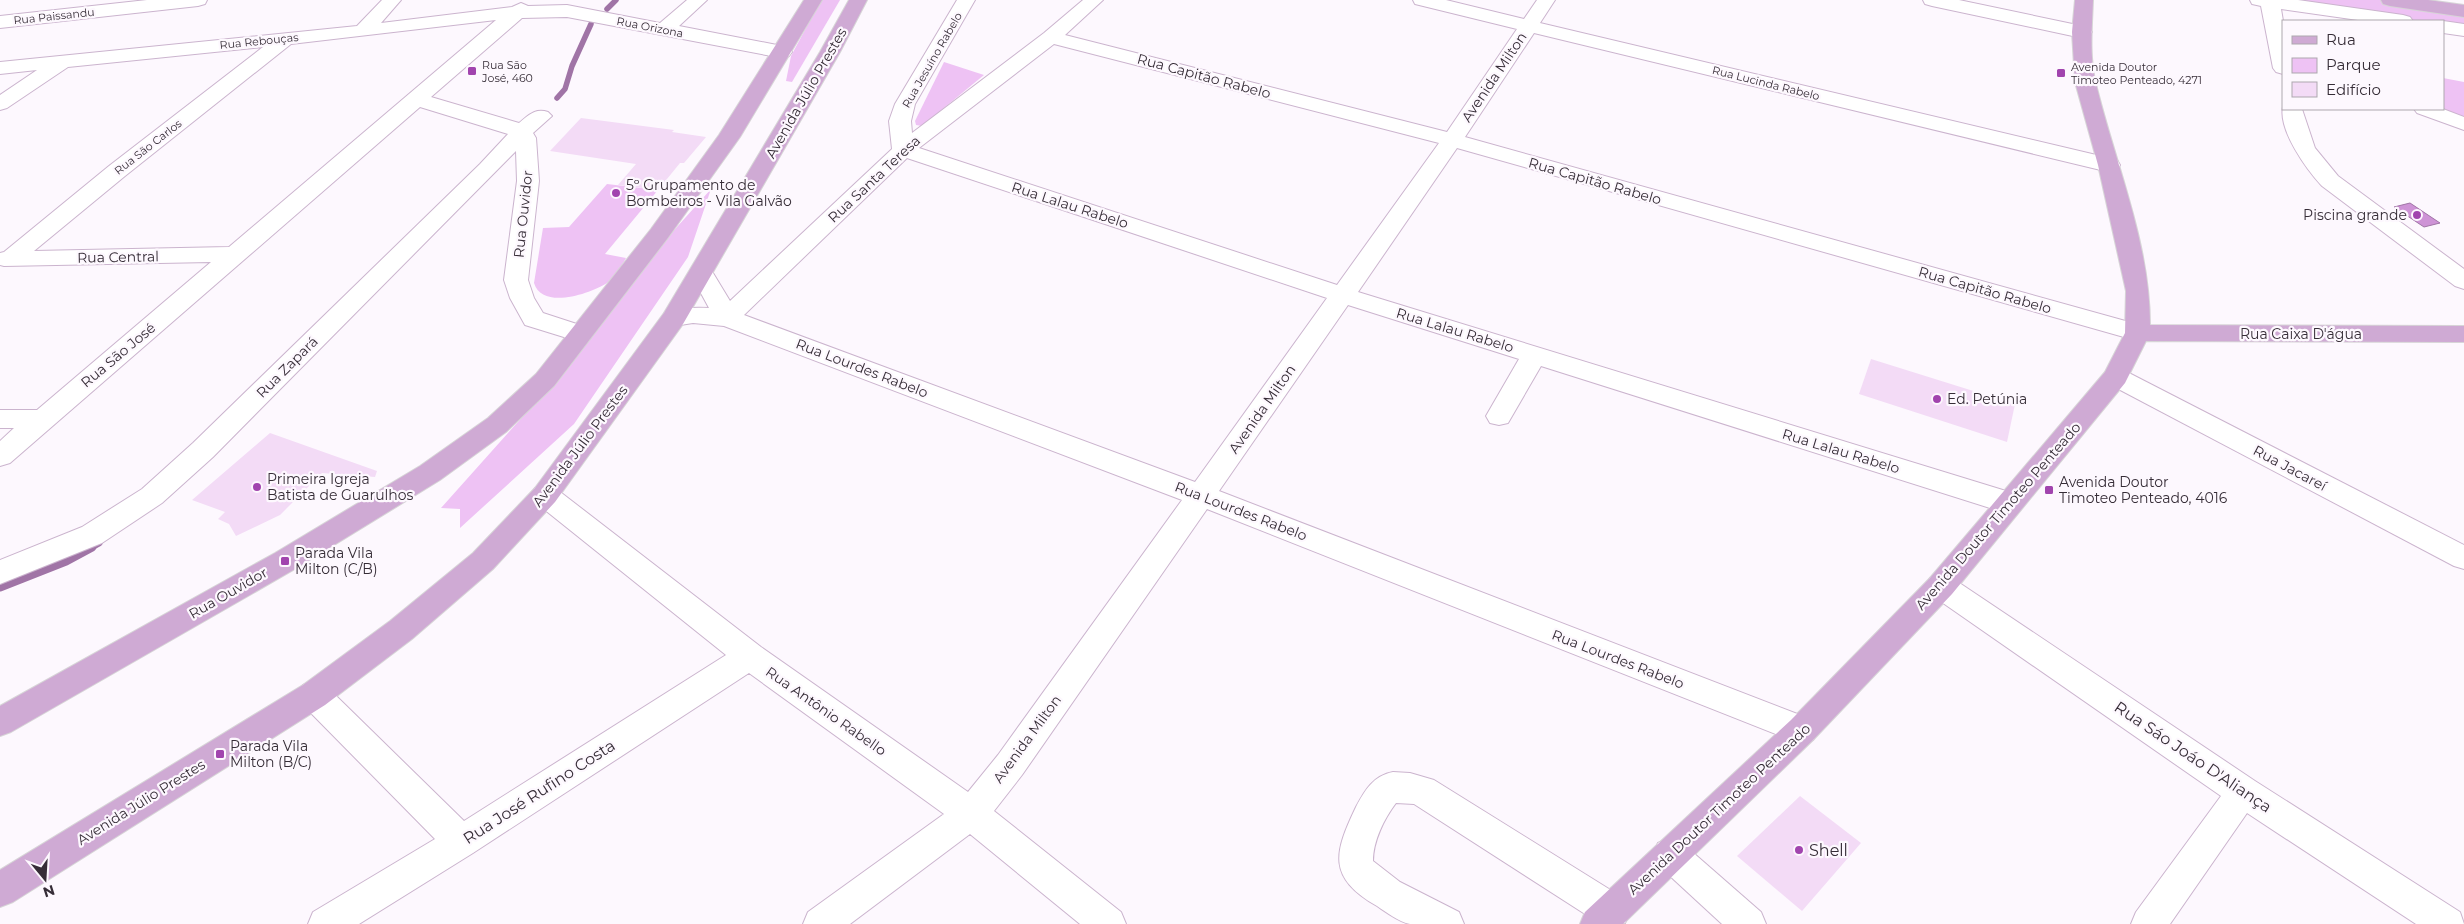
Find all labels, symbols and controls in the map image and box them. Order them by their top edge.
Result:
street label: Rua Paissandu [13,5,95,27]
street label: Rua Jesuíno Rabelo [899,10,965,110]
street label: Rua Orizona [615,14,685,40]
legend [2282,20,2444,110]
street label: Avenida Júlio Prestes [761,24,851,161]
street label: Avenida Milton [1457,29,1531,125]
street label: Rua Rebouças [219,30,300,52]
text: Rua [2326,30,2356,49]
street label: Rua Capitão Rabelo [1135,50,1273,103]
text: Parque [2326,55,2381,74]
place label: Rua São José, 460 [481,58,533,85]
place label: Avenida Doutor Timoteo Penteado, 4271 [2071,60,2202,87]
street label: Rua Lucinda Rabelo [1711,63,1821,103]
marker: Rua São José, 460 [466,65,478,77]
marker: Avenida Doutor Timoteo Penteado, 4271 [2055,67,2067,79]
text: Edifício [2326,80,2381,99]
street label: Rua São Carlos [112,116,185,178]
street label: Rua Santa Teresa [824,132,924,226]
street label: Rua Capitão Rabelo [1526,153,1664,209]
street label: Rua Ouvidor [509,169,537,259]
place label: 5º Grupamento de Bombeiros - Vila Galvão [626,176,792,210]
street label: Rua Lalau Rabelo [1009,178,1131,232]
marker: 5º Grupamento de Bombeiros - Vila Galvão [610,187,622,199]
place label: Piscina grande [2303,206,2407,224]
marker: Piscina grande [2411,209,2423,221]
street label: Rua Central [77,247,159,267]
street label: Rua Capitão Rabelo [1916,262,2054,318]
street label: Rua Lalau Rabelo [1394,304,1516,356]
street label: Rua São José [77,319,159,391]
street label: Rua Caixa D'água [2240,325,2362,343]
street label: Rua Zapará [252,332,322,402]
street label: Rua Lourdes Rabelo [793,334,931,402]
street label: Avenida Milton [1225,361,1299,457]
street label: Avenida Júlio Prestes [528,381,632,510]
place label: Ed. Petúnia [1947,390,2027,408]
marker: Ed. Petúnia [1931,393,1943,405]
street label: Avenida Doutor Timoteo Penteado [1911,418,2085,614]
street label: Rua Lalau Rabelo [1780,425,1902,477]
street label: Rua Jacareí [2250,441,2331,495]
place label: Primeira Igreja Batista de Guarulhos [267,470,414,504]
place label: Avenida Doutor Timoteo Penteado, 4016 [2059,473,2228,507]
street label: Rua Lourdes Rabelo [1172,477,1310,545]
marker: Primeira Igreja Batista de Guarulhos [251,481,263,493]
marker: Avenida Doutor Timoteo Penteado, 4016 [2043,484,2055,496]
place label: Parada Vila Milton (C/B) [295,544,378,578]
marker: Parada Vila Milton (C/B) [279,555,291,567]
street label: Rua Ouvidor [185,563,271,623]
street label: Rua Lourdes Rabelo [1549,625,1687,693]
street label: Rua Antônio Rabello [762,663,890,760]
street label: Avenida Milton [989,691,1065,787]
street label: Rua Sáo Joáo D'Aliança [2111,697,2275,817]
street label: Avenida Doutor Timoteo Penteado [1624,719,1814,898]
street label: Rua José Rufino Costa [460,736,618,848]
place label: Parada Vila Milton (B/C) [230,737,312,771]
marker: Parada Vila Milton (B/C) [214,748,226,760]
street label: Avenida Júlio Prestes [74,755,209,849]
place label: Shell [1809,841,1848,860]
marker: Shell [1793,844,1805,856]
north arrow [20,854,70,904]
text: N [41,881,57,902]

